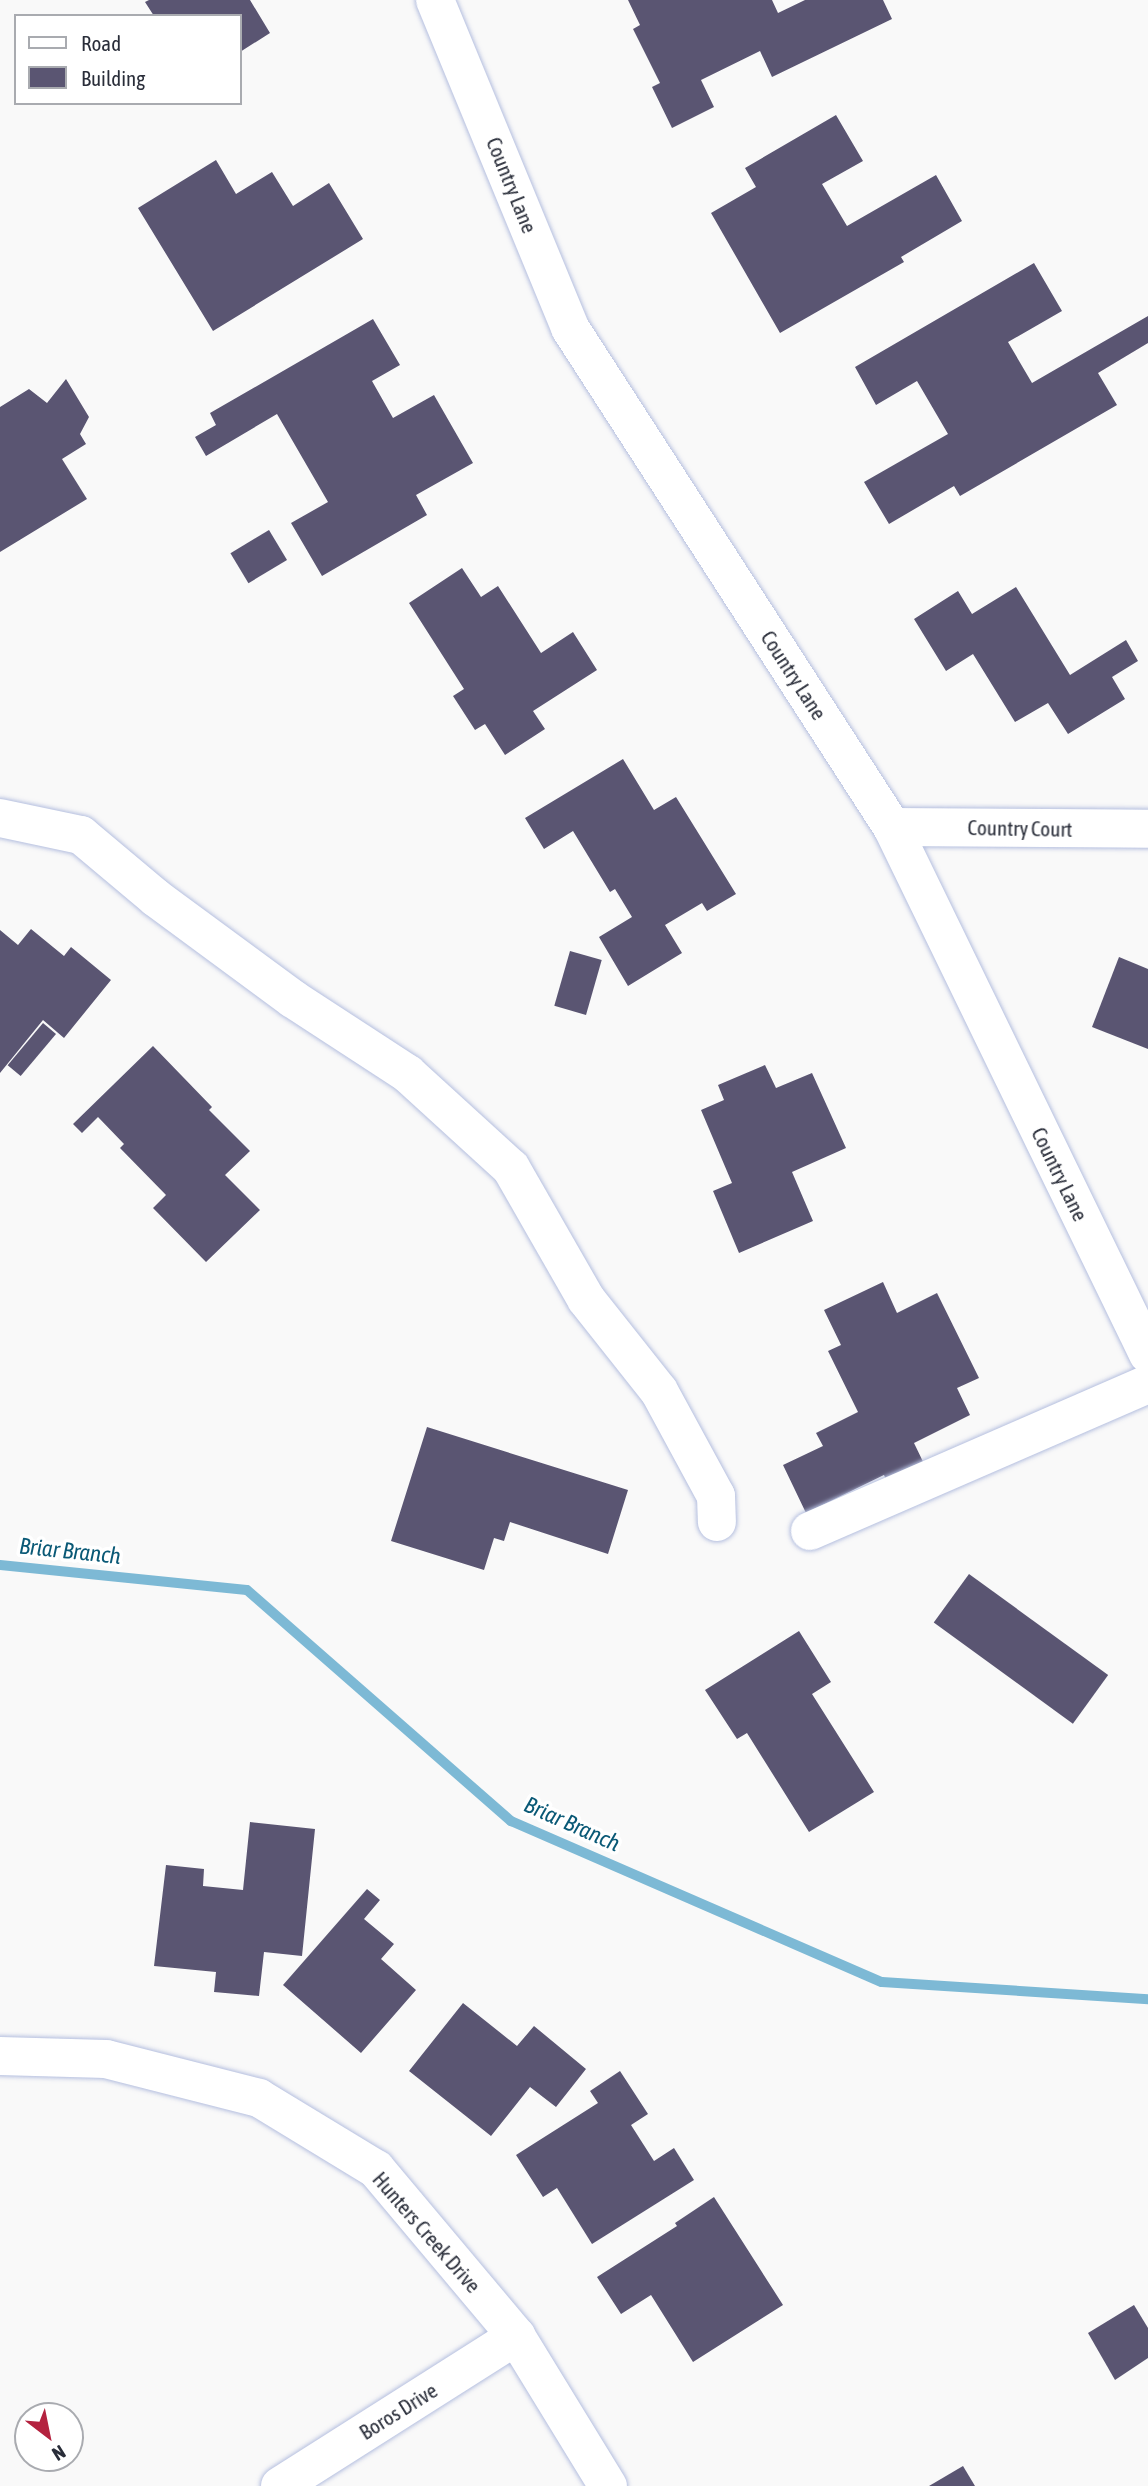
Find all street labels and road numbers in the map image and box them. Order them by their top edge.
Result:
street label: Country Lane [481,133,543,237]
street label: Country Lane [756,626,832,724]
street label: Country Court [967,814,1073,842]
street label: Country Lane [1027,1123,1093,1225]
street label: Hunters Creek Drive [368,2166,486,2298]
street label: Boros Drive [354,2377,442,2445]

